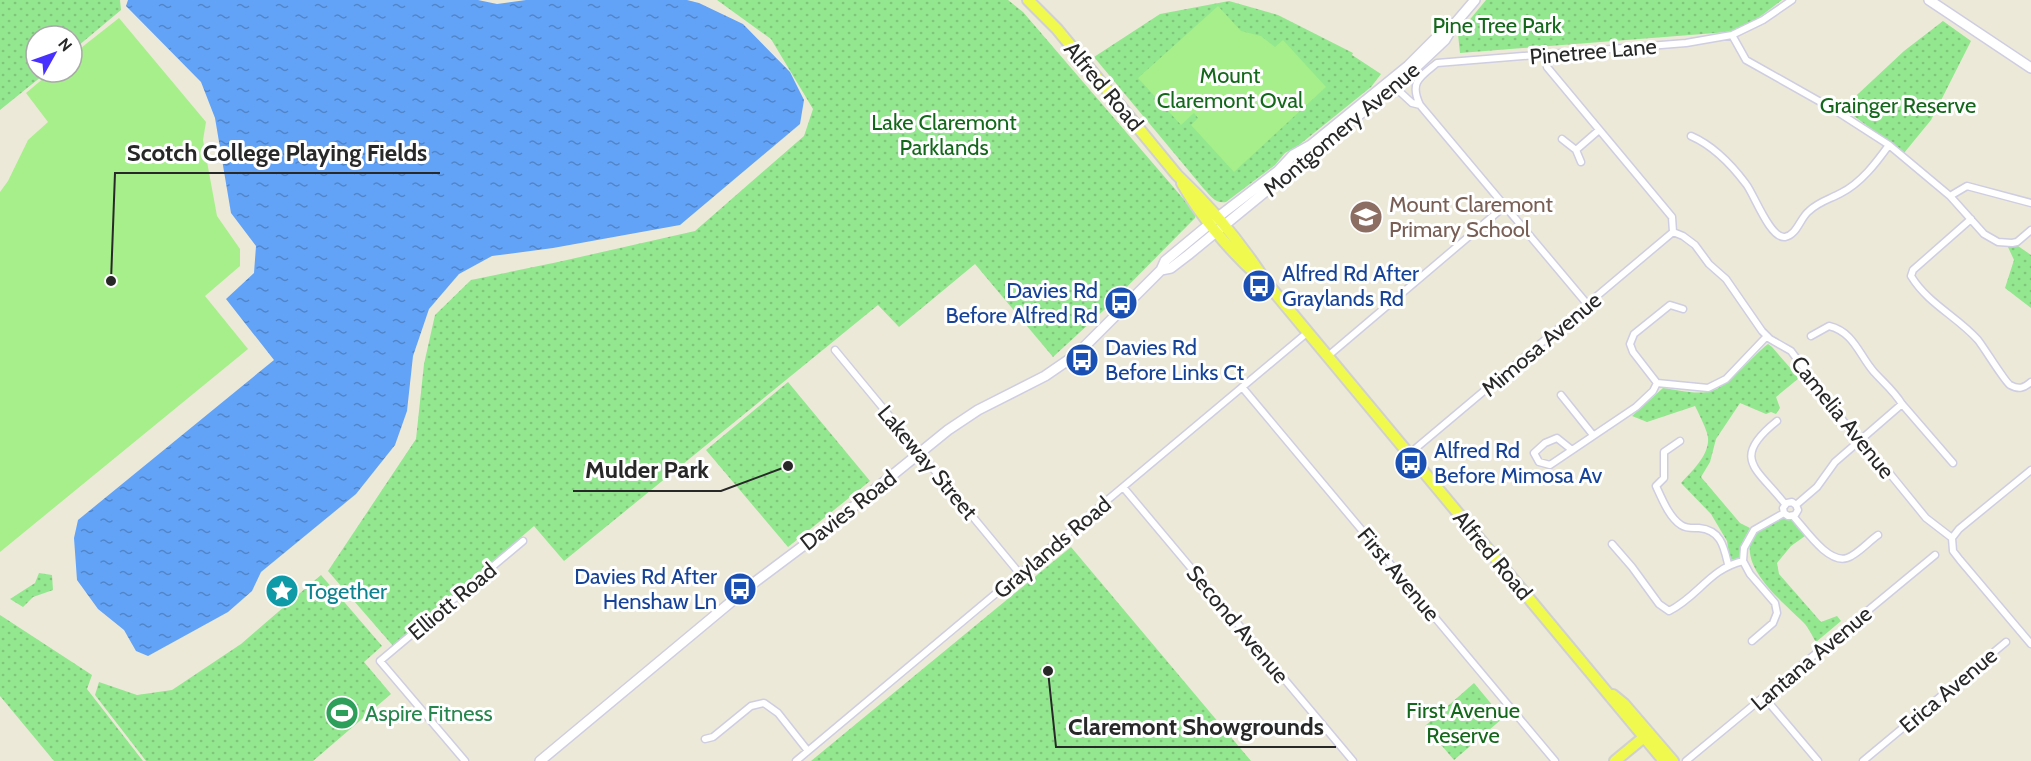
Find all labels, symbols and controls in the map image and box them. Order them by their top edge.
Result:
park label: Pine Tree Park [1432,12,1562,39]
north arrow [24,24,84,84]
street label: Pinetree Lane [1528,32,1658,70]
text: N [54,34,76,55]
street label: Alfred Road [1058,36,1149,137]
street label: Montgomery Avenue [1258,56,1425,203]
park label: Mount Claremont Oval [1157,62,1304,114]
park label: Grainger Reserve [1820,92,1976,119]
park label: Lake Claremont Parklands [871,109,1017,161]
callout: Scotch College Playing Fields [115,131,440,173]
text: Scotch College Playing Fields [127,138,427,167]
place label: Mount Claremont Primary School [1389,191,1553,243]
school or university icon: Mount Claremont Primary School [1348,199,1384,235]
place label: Alfred Rd After Graylands Rd [1282,260,1419,312]
bus stop icon: Alfred Rd After Graylands Rd [1241,268,1277,304]
place label: Davies Rd Before Alfred Rd [946,277,1098,329]
bus stop icon: Davies Rd Before Alfred Rd [1103,285,1139,321]
street label: Mimosa Avenue [1476,286,1607,402]
place label: Davies Rd Before Links Ct [1105,334,1245,386]
bus stop icon: Davies Rd Before Links Ct [1064,342,1100,378]
street label: Camelia Avenue [1785,351,1900,484]
street label: Lakeway Street [872,400,984,525]
place label: Alfred Rd Before Mimosa Av [1434,437,1603,489]
bus stop icon: Alfred Rd Before Mimosa Av [1393,445,1429,481]
callout: Mulder Park [573,449,721,491]
text: Mulder Park [585,455,709,484]
street label: Davies Road [795,465,902,556]
street label: Graylands Road [988,491,1116,604]
street label: Alfred Road [1447,505,1538,606]
street label: First Avenue [1352,522,1446,627]
street label: Elliott Road [403,557,502,646]
street label: Second Avenue [1181,560,1295,689]
place label: Davies Rd After Henshaw Ln [574,563,717,615]
bus stop icon: Davies Rd After Henshaw Ln [722,571,758,607]
place icon: Together [264,573,300,609]
place label: Together [305,578,387,605]
street label: Lantana Avenue [1745,600,1877,717]
street label: Erica Avenue [1894,642,2003,739]
sports icon: Aspire Fitness [324,695,360,731]
park label: First Avenue Reserve [1406,697,1520,749]
place label: Aspire Fitness [365,700,493,727]
callout: Claremont Showgrounds [1056,705,1336,747]
text: Claremont Showgrounds [1068,712,1324,741]

